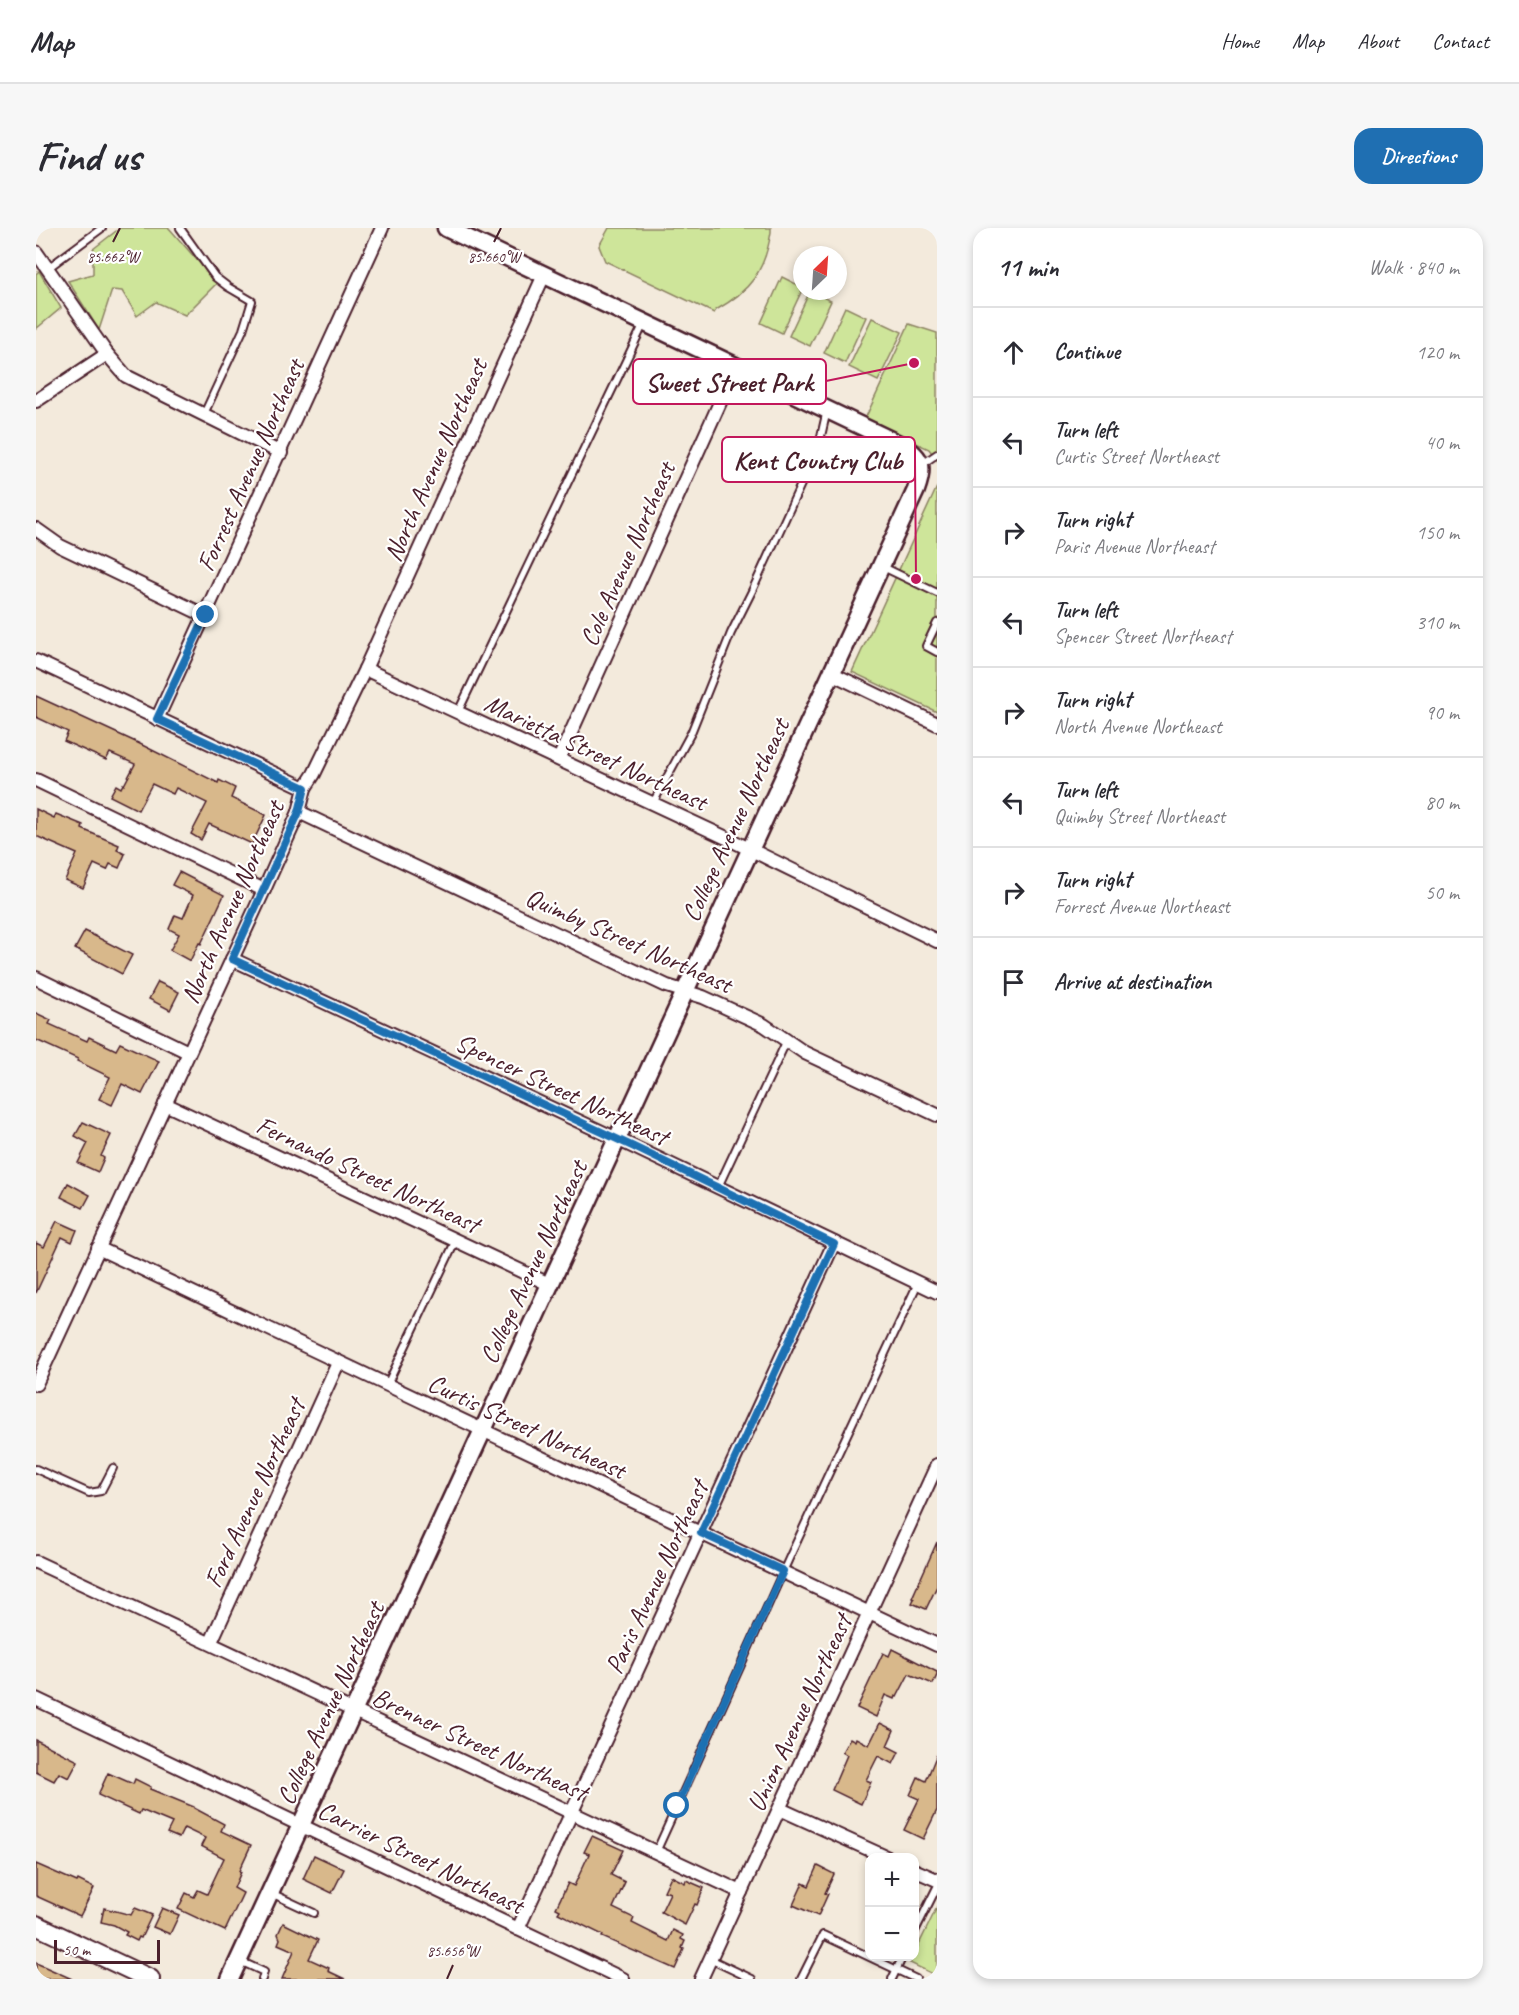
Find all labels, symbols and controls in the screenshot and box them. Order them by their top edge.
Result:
text: Map [30,24,73,59]
text: Home [1221,28,1259,54]
text: Map [1292,28,1324,54]
text: About [1357,28,1399,54]
text: Contact [1432,28,1489,54]
button: Directions [1354,128,1483,184]
text: Find us [36,130,141,183]
north arrow [793,246,847,300]
text: 85.662°W [87,248,142,267]
text: 85.660°W [468,248,523,267]
text: 11 min [997,251,1059,284]
text: Walk · 840 m [1369,255,1459,280]
icon: ahead [997,336,1030,369]
text: Continue [1054,338,1120,366]
text: 120 m [1416,340,1459,365]
street label: Forrest Avenue Northeast [189,352,313,576]
street label: North Avenue Northeast [376,352,496,566]
callout: Sweet Street Park [633,359,826,404]
text: Sweet Street Park [645,365,816,399]
text: Turn left [1054,416,1118,444]
icon: left [997,426,1030,459]
text: 40 m [1425,430,1459,455]
callout: Kent Country Club [722,437,915,482]
text: Kent Country Club [733,443,905,477]
text: Curtis Street Northeast [1054,444,1219,469]
street label: Cole Avenue Northeast [572,455,684,651]
text: Turn right [1054,506,1131,534]
icon: right [997,516,1030,549]
text: 150 m [1416,520,1459,545]
text: Paris Avenue Northeast [1054,534,1215,559]
text: Turn left [1054,596,1118,624]
route end [192,601,218,627]
icon: left [997,606,1030,639]
text: 310 m [1416,610,1459,635]
text: Spencer Street Northeast [1054,624,1232,649]
street label: Marietta Street Northeast [479,686,714,819]
text: Turn right [1054,686,1131,714]
icon: right [997,696,1030,729]
text: 90 m [1425,700,1459,725]
street label: College Avenue Northeast [674,711,798,927]
text: North Avenue Northeast [1054,714,1222,739]
text: Turn left [1054,776,1118,804]
icon: left [997,786,1030,819]
text: 80 m [1425,790,1459,815]
street label: North Avenue Northeast [173,794,293,1008]
text: Quimby Street Northeast [1054,804,1225,829]
text: Turn right [1054,866,1131,894]
icon: right [997,876,1030,909]
street label: Quimby Street Northeast [521,880,739,1002]
text: 50 m [1425,880,1459,905]
text: Forrest Avenue Northeast [1054,894,1230,919]
icon: arrive [997,966,1030,999]
text: Arrive at destination [1054,968,1211,996]
street label: Spencer Street Northeast [450,1026,676,1155]
street label: Fernando Street Northeast [251,1108,488,1242]
street label: College Avenue Northeast [472,1153,596,1369]
street label: Curtis Street Northeast [423,1366,633,1488]
street label: Ford Avenue Northeast [196,1390,314,1593]
street label: Paris Avenue Northeast [597,1473,717,1679]
street label: College Avenue Northeast [269,1594,393,1810]
street label: Union Avenue Northeast [739,1607,861,1817]
street label: Brenner Street Northeast [367,1680,596,1810]
route start [663,1792,689,1818]
street label: Carrier Street Northeast [312,1793,531,1923]
map controls [865,1853,919,1961]
button: + [865,1853,919,1907]
button: − [865,1907,919,1961]
scale bar [54,1937,160,1964]
text: 50 m [63,1940,90,1960]
text: 85.656°W [427,1942,482,1961]

